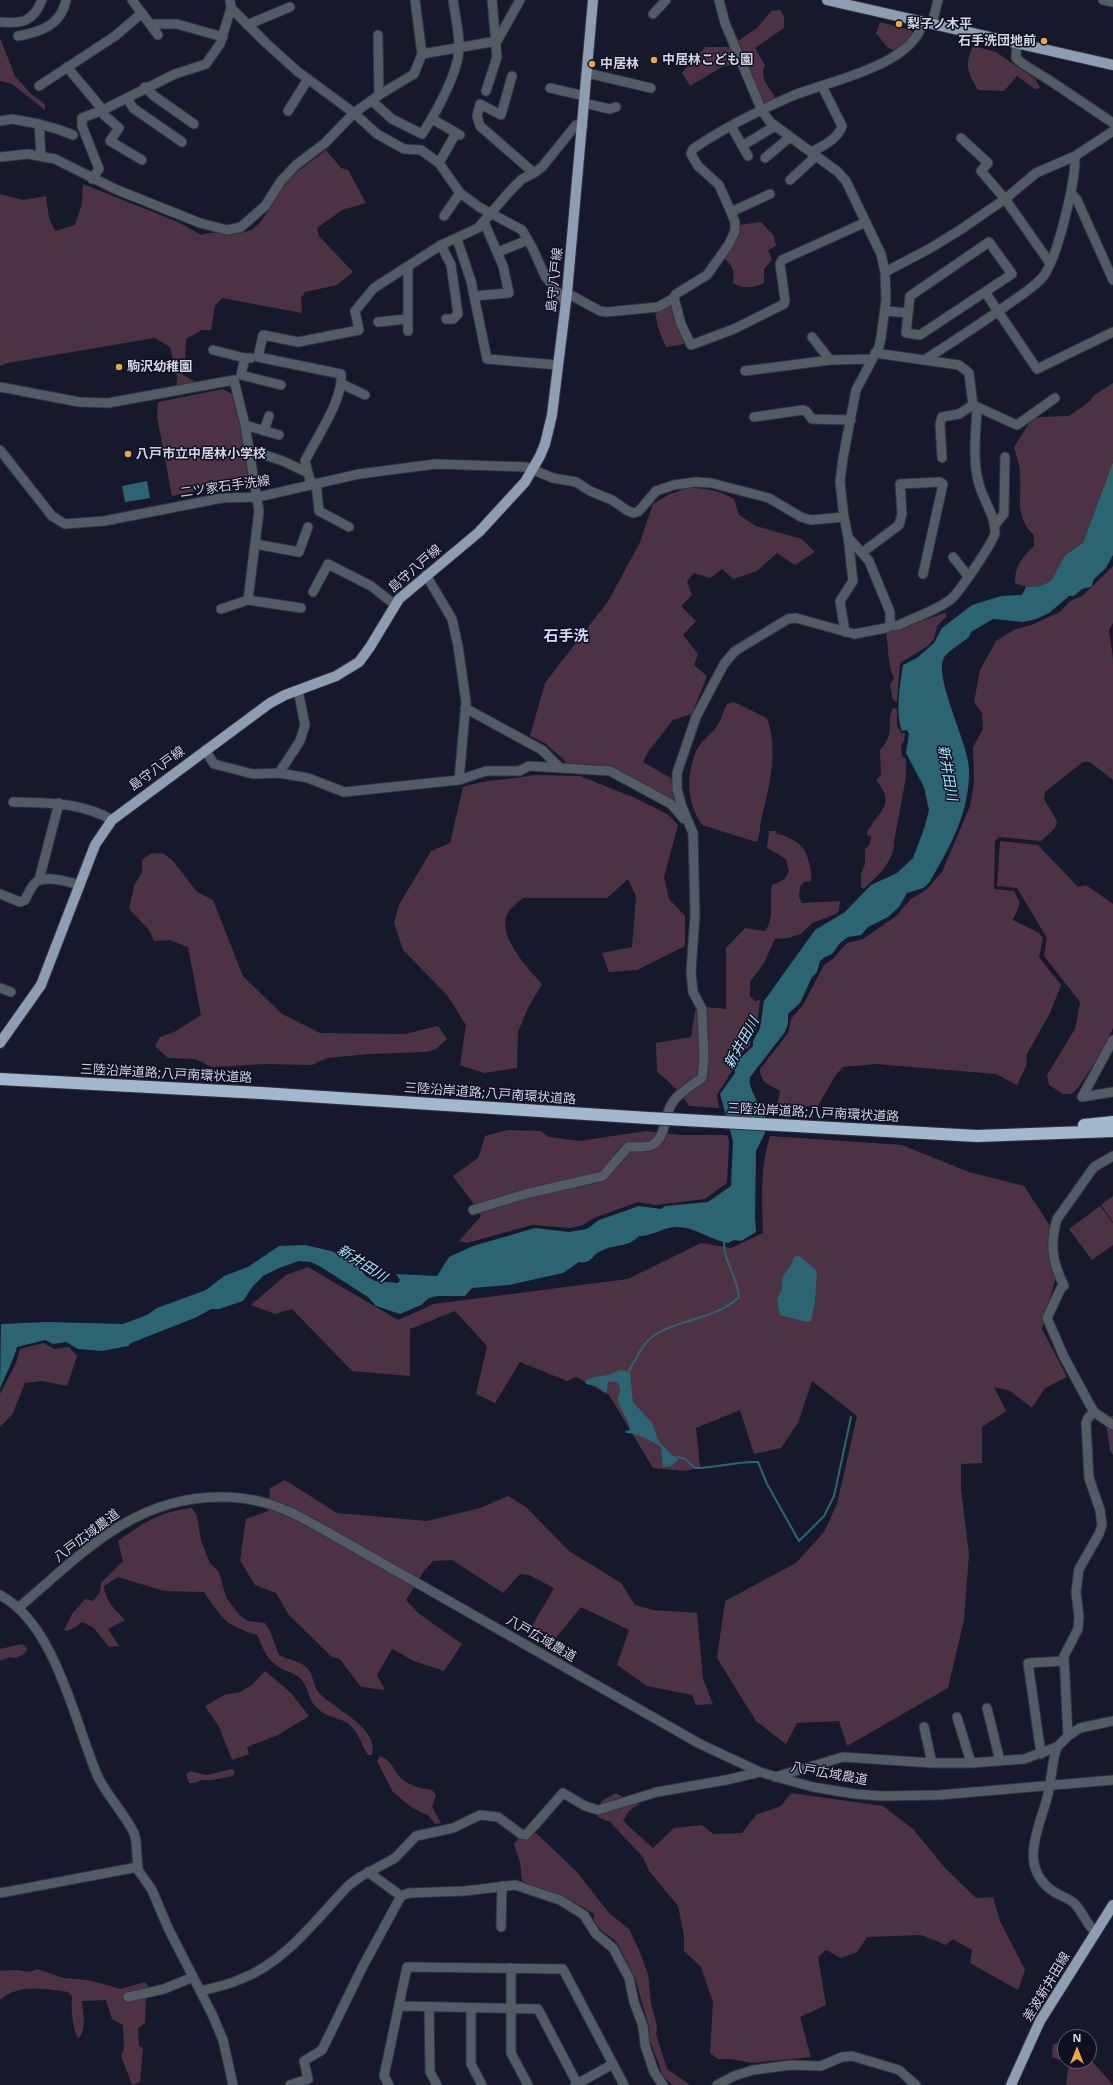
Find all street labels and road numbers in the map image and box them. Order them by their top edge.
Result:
street label: 島守八戸線 [544,247,566,313]
street label: 二ツ家石手洗線 [179,473,271,501]
street label: 島守八戸線 [385,542,445,596]
street label: 島守八戸線 [126,744,188,794]
street label: 三陸沿岸道路;八戸南環状道路 [79,1062,253,1086]
street label: 三陸沿岸道路;八戸南環状道路 [403,1080,577,1108]
street label: 三陸沿岸道路;八戸南環状道路 [726,1101,900,1125]
street label: 八戸広域農道 [51,1506,123,1566]
street label: 八戸広域農道 [503,1613,579,1665]
street label: 八戸広域農道 [789,1760,869,1788]
street label: 差波新井田線 [1020,1950,1074,2024]

